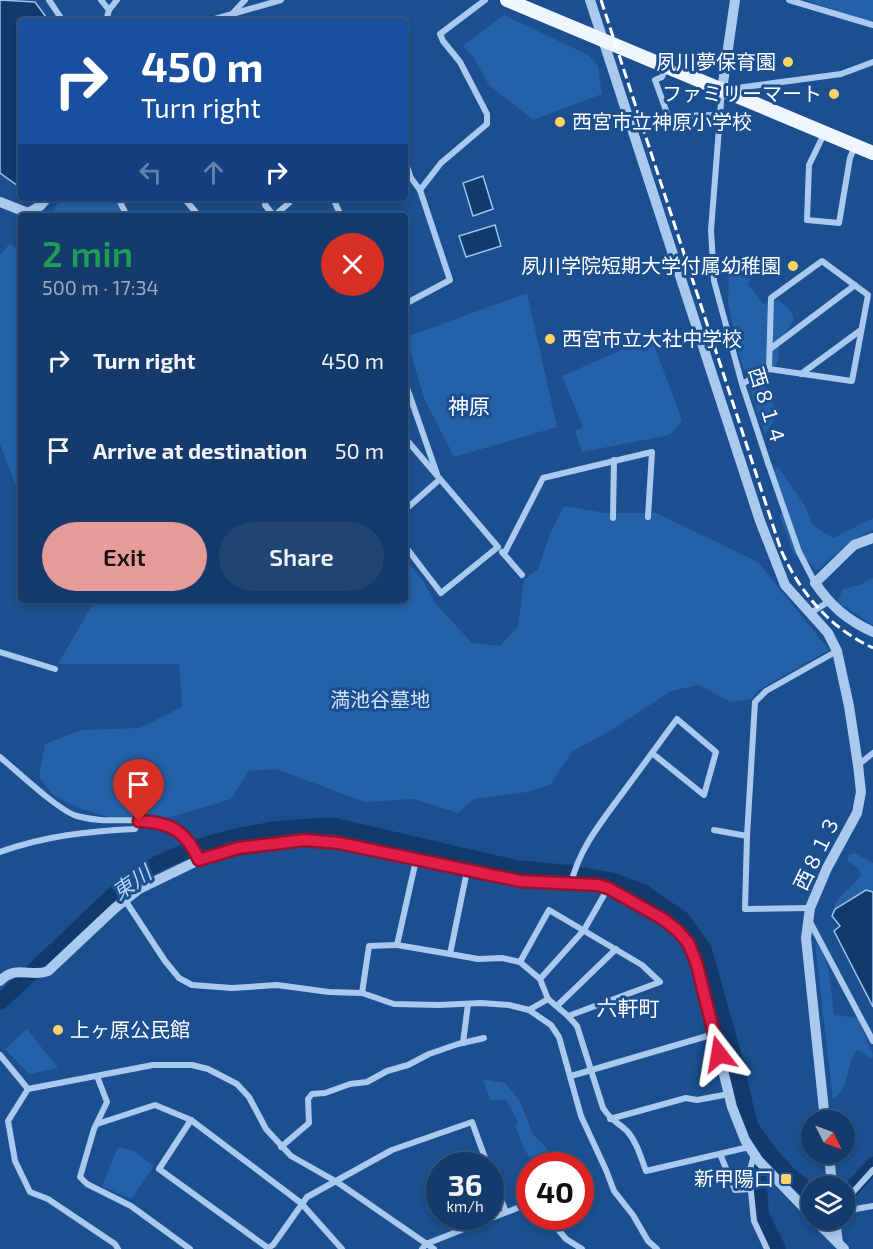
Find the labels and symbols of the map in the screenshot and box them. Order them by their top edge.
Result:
place label: 夙川夢保育園 [656,49,776,73]
marker: 夙川夢保育園 [781,55,795,69]
place label: ファミリーマート [662,81,822,105]
marker: ファミリーマート [827,87,841,101]
place label: 西宮市立神原小学校 [572,109,752,133]
marker: 西宮市立神原小学校 [553,115,567,129]
place label: 夙川学院短期大学付属幼稚園 [521,253,781,277]
marker: 夙川学院短期大学付属幼稚園 [786,259,800,273]
place label: 西宮市立大社中学校 [562,326,742,350]
marker: 西宮市立大社中学校 [543,332,557,346]
street label: 西８１４ [745,364,791,447]
district label: 神原 [448,393,490,418]
park label: 満池谷墓地 [330,687,430,711]
pin [113,759,164,821]
street label: 西８１３ [788,811,844,894]
water label: 東川 [107,858,157,904]
district label: 六軒町 [597,995,660,1020]
place label: 上ヶ原公民館 [70,1017,190,1041]
position arrow [687,1022,751,1086]
marker: 上ヶ原公民館 [51,1023,65,1037]
north arrow [801,1110,855,1164]
speed limit sign: 40 [516,1152,594,1230]
place label: 新甲陽口 [694,1166,774,1190]
marker: 新甲陽口 [779,1172,793,1186]

